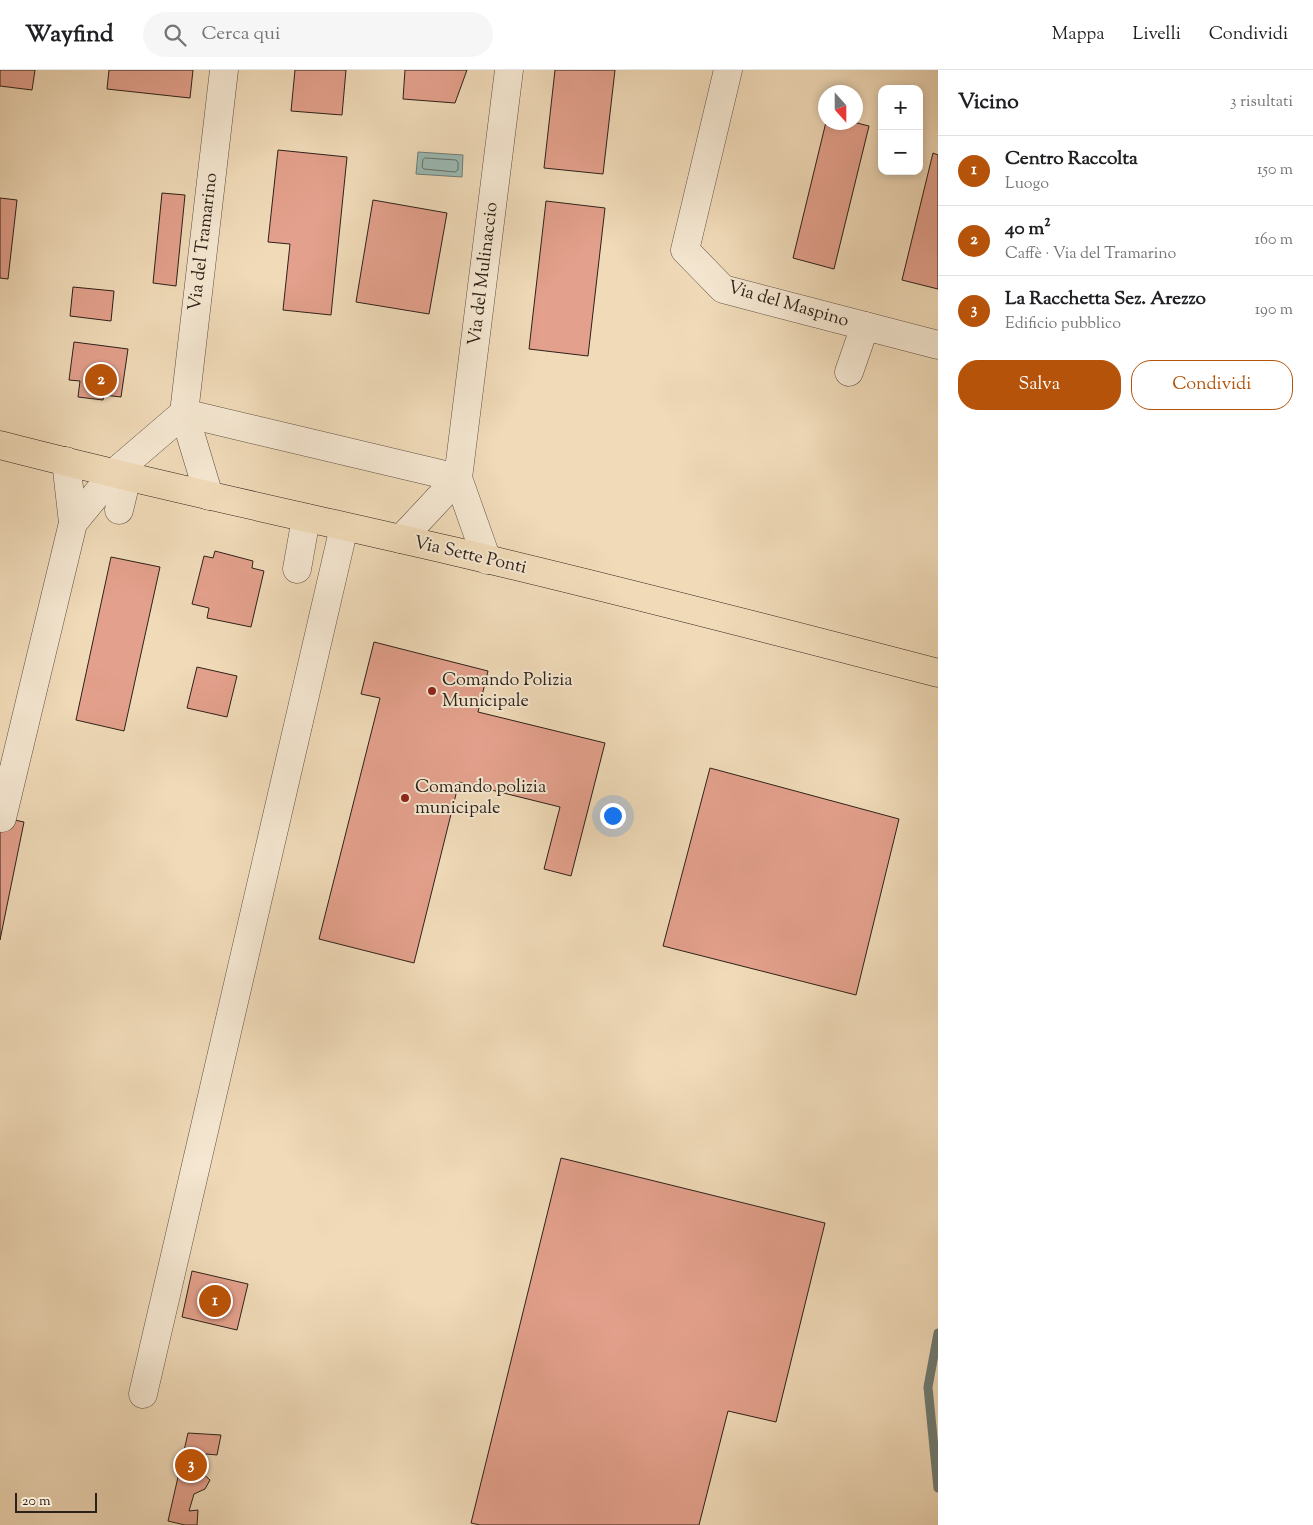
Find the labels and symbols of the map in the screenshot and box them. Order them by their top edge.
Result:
north arrow [818,85,863,130]
street label: Via del Tramarino [183,171,225,313]
street label: Via del Mulinaccio [462,201,506,347]
street label: Via del Maspino [724,275,852,335]
pin: 2 [85,361,117,399]
street label: Via Sette Ponti [411,530,529,582]
place label: Comando Polizia Municipale [442,668,573,715]
marker: Comando Polizia Municipale [426,685,438,697]
place label: Comando polizia municipale [415,775,546,822]
marker: Comando polizia municipale [399,792,411,804]
your location [600,803,626,829]
pin: 1 [199,1282,231,1320]
pin: 3 [175,1446,207,1484]
scale bar [15,1490,98,1513]

